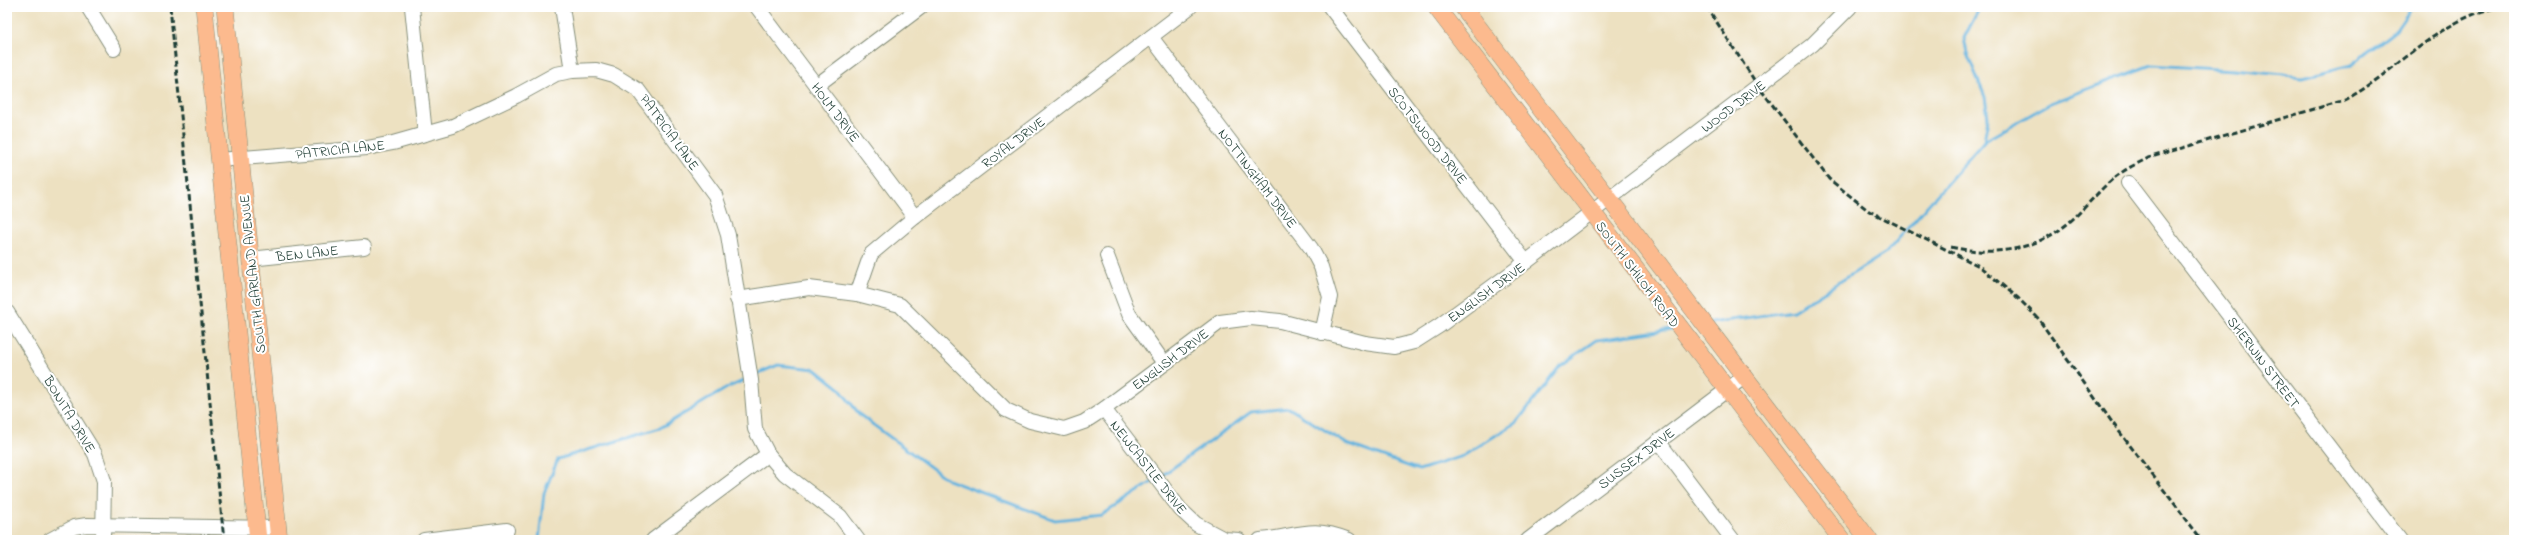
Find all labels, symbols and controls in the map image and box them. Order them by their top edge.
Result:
street label: WOOD DRIVE [1697,76,1771,139]
street label: HOLM DRIVE [805,79,864,147]
street label: SCOTSWOOD DRIVE [1382,83,1472,189]
street label: PATRICIA LANE [634,90,704,175]
street label: ROYAL DRIVE [977,112,1050,174]
street label: NOTTINGHAM DRIVE [1212,124,1301,233]
street label: PATRICIA LANE [294,135,386,166]
street label: SOUTH GARLAND AVENUE [235,194,272,354]
street label: SOUTH SHILOH ROAD [1590,217,1684,333]
street label: BEN LANE [274,241,339,268]
street label: ENGLISH DRIVE [1444,258,1530,329]
street label: SHERWIN STREET [2221,313,2304,413]
street label: ENGLISH DRIVE [1128,324,1214,396]
street label: BONITA DRIVE [37,371,100,457]
street label: NEWCASTLE DRIVE [1104,416,1191,520]
street label: SUSSEX DRIVE [1594,423,1680,495]

